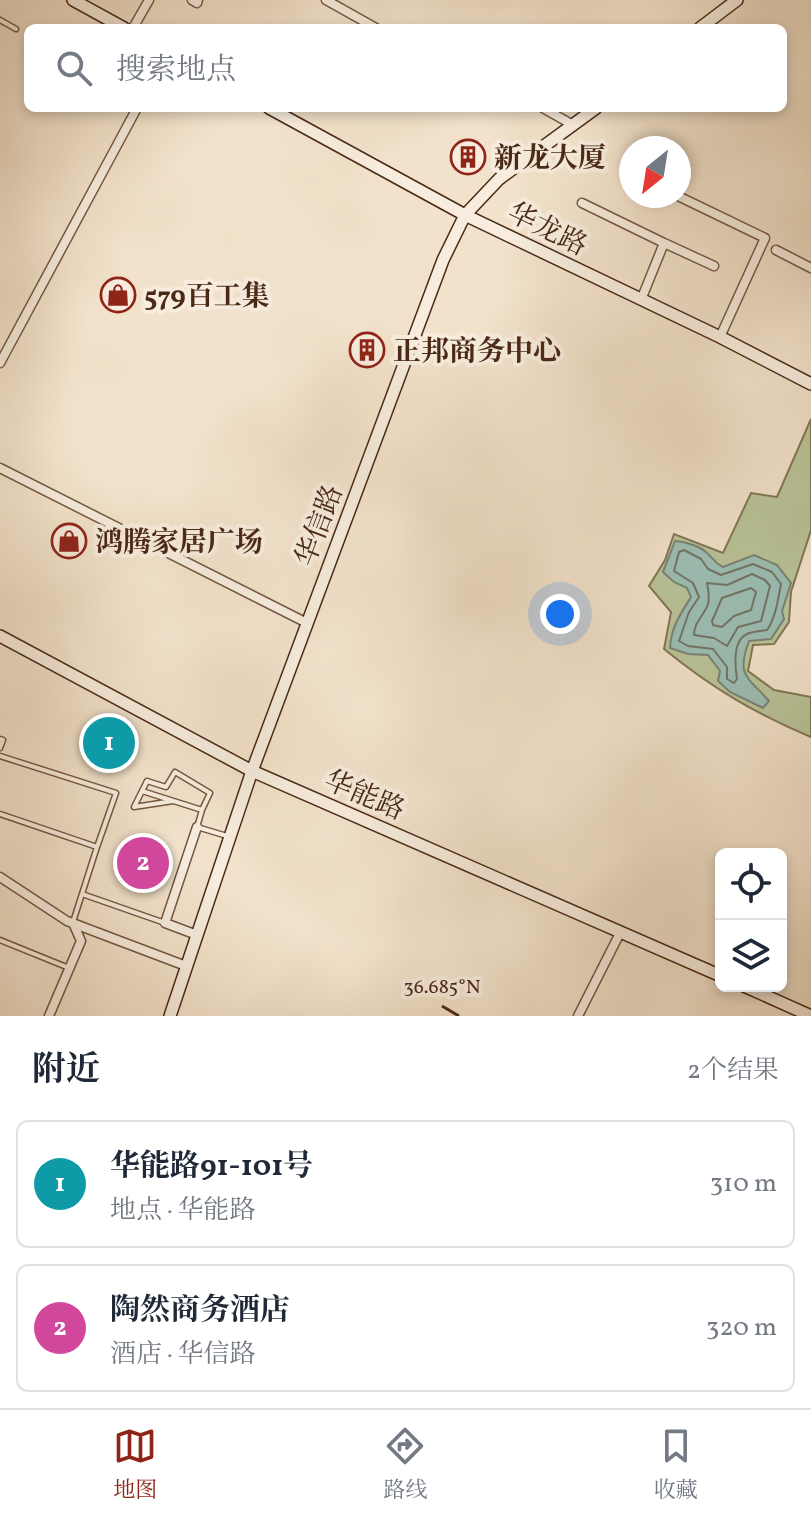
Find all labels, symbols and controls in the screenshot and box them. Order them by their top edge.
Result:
search box [24,24,787,112]
icon: search [52,46,96,90]
text: 搜索地点 [116,50,236,92]
north arrow [619,136,691,208]
building icon: 新龙大厦 [449,138,487,176]
place label: 新龙大厦 [494,140,606,179]
street label: 华龙路 [501,194,593,266]
shop icon: 579百工集 [99,276,137,314]
place label: 579百工集 [144,278,270,317]
building icon: 正邦商务中心 [348,331,386,369]
place label: 正邦商务中心 [393,333,561,372]
street label: 华信路 [287,480,354,572]
shop icon: 鸿腾家居广场 [50,522,88,560]
place label: 鸿腾家居广场 [95,524,263,563]
your location [540,594,580,634]
pin: 1 [83,713,135,773]
street label: 华能路 [318,762,410,831]
pin: 2 [117,833,169,893]
map controls [715,848,787,992]
button: locate [715,848,787,920]
button: layers [715,920,787,992]
text: 36.685°N [403,974,481,1002]
text: 附近 [32,1048,100,1095]
text: 2个结果 [687,1053,779,1089]
text: 华能路91-101号 [110,1146,313,1188]
text: 1 [55,1166,65,1202]
text: 310 m [710,1166,777,1202]
text: 地点 · 华能路 [110,1193,256,1229]
text: 陶然商务酒店 [110,1290,290,1332]
text: 2 [53,1310,67,1346]
text: 320 m [706,1310,777,1346]
text: 酒店 · 华信路 [110,1337,256,1373]
tab: 地图 [113,1424,157,1507]
tab: 路线 [383,1424,428,1507]
tab: 收藏 [654,1424,698,1507]

